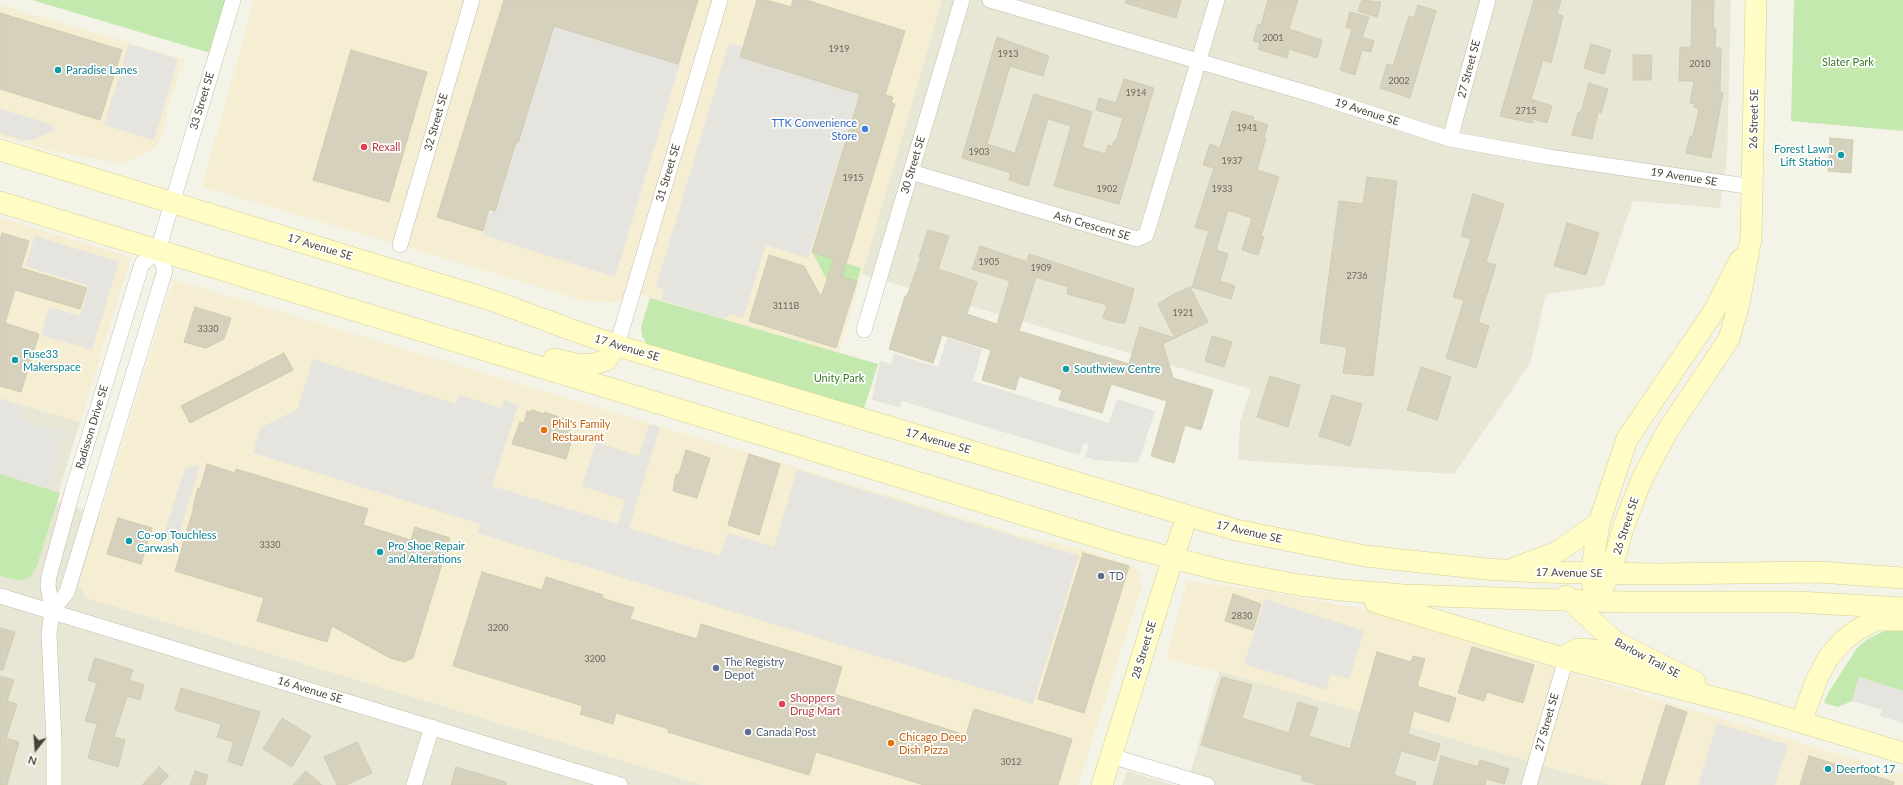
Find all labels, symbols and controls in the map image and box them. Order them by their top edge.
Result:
house number: 2001 [1263,33,1283,43]
street label: 27 Street SE [1455,38,1483,100]
house number: 1919 [829,44,849,54]
house number: 1913 [998,49,1018,59]
park label: Slater Park [1822,55,1874,69]
house number: 2010 [1690,59,1710,69]
place label: Paradise Lanes [66,63,137,77]
marker: Paradise Lanes [53,65,63,75]
street label: 33 Street SE [187,71,217,131]
house number: 2002 [1389,76,1409,86]
house number: 1914 [1126,88,1146,98]
street label: 26 Street SE [1747,89,1761,149]
street label: 32 Street SE [421,91,451,153]
street label: 19 Avenue SE [1333,95,1401,129]
house number: 2715 [1516,106,1536,116]
place label: TTK Convenience Store [771,116,857,142]
house number: 1941 [1237,123,1257,133]
marker: TTK Convenience Store [860,124,870,134]
street label: 30 Street SE [898,135,928,195]
place label: Rexall [372,140,400,154]
marker: Rexall [359,142,369,152]
place label: Forest Lawn Lift Station [1774,142,1833,168]
street label: 31 Street SE [653,143,683,203]
house number: 1903 [969,147,989,157]
marker: Forest Lawn Lift Station [1836,150,1846,160]
house number: 1937 [1222,156,1242,166]
street label: 19 Avenue SE [1650,165,1718,189]
house number: 1915 [843,173,863,183]
house number: 1902 [1097,184,1117,194]
house number: 1933 [1212,184,1232,194]
street label: Ash Crescent SE [1052,209,1132,243]
street label: 17 Avenue SE [286,231,354,263]
house number: 1905 [979,257,999,267]
house number: 1909 [1031,263,1051,273]
house number: 2736 [1347,271,1367,281]
house number: 3111B [773,301,799,311]
house number: 1921 [1173,308,1193,318]
house number: 3330 [198,324,218,334]
street label: 17 Avenue SE [593,332,661,364]
place label: Fuse33 Makerspace [23,347,81,373]
marker: Fuse33 Makerspace [10,355,20,365]
place label: Southview Centre [1074,362,1160,376]
marker: Southview Centre [1061,364,1071,374]
park label: Unity Park [814,371,864,385]
street label: Radisson Drive SE [73,383,111,471]
place label: Phil's Family Restaurant [552,417,611,443]
marker: Phil's Family Restaurant [539,425,549,435]
street label: 17 Avenue SE [904,425,972,457]
street label: 26 Street SE [1611,496,1641,556]
street label: 17 Avenue SE [1215,518,1283,546]
place label: Co-op Touchless Carwash [137,528,217,554]
marker: Co-op Touchless Carwash [124,536,134,546]
place label: Pro Shoe Repair and Alterations [388,539,465,565]
house number: 3330 [260,540,280,550]
marker: Pro Shoe Repair and Alterations [375,547,385,557]
street label: 17 Avenue SE [1535,566,1603,580]
place label: TD [1109,569,1124,583]
marker: TD [1096,571,1106,581]
house number: 2830 [1232,611,1252,621]
street label: 28 Street SE [1129,620,1159,680]
house number: 3200 [488,623,508,633]
street label: Barlow Trail SE [1612,635,1682,681]
house number: 3200 [585,654,605,664]
place label: The Registry Depot [724,655,784,681]
marker: The Registry Depot [711,663,721,673]
street label: 16 Avenue SE [276,674,344,706]
place label: Shoppers Drug Mart [790,691,840,717]
street label: 27 Street SE [1532,691,1562,753]
marker: Shoppers Drug Mart [777,699,787,709]
place label: Canada Post [756,725,816,739]
marker: Canada Post [743,727,753,737]
north arrow [16,729,56,769]
place label: Chicago Deep Dish Pizza [899,730,967,756]
marker: Chicago Deep Dish Pizza [886,738,896,748]
text: N [26,753,38,768]
house number: 3012 [1001,757,1021,767]
place label: Deerfoot 17 [1836,762,1895,776]
marker: Deerfoot 17 [1823,764,1833,774]

